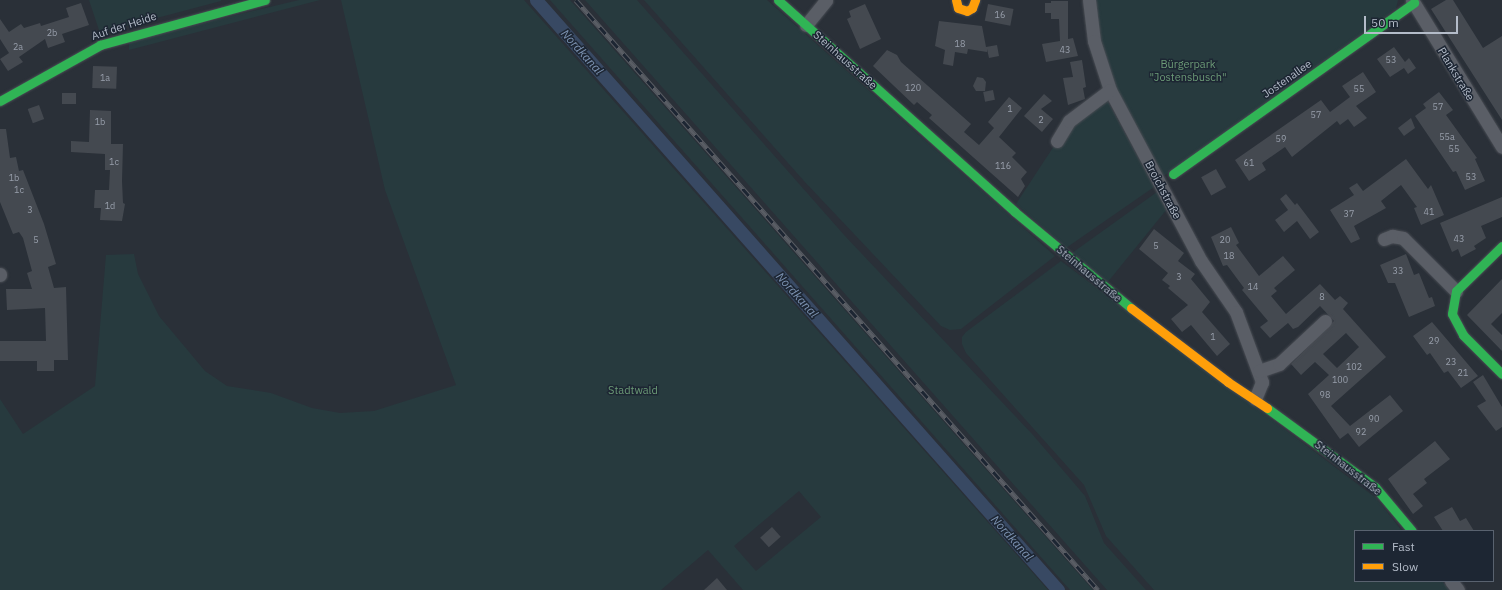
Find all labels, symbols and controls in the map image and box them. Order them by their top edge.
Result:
scale bar [1366,8,1460,34]
street label: Auf der Heide [90,9,158,43]
house number: 16 [995,10,1005,20]
text: 50 m [1371,15,1399,30]
water label: Nordkanal [558,26,606,78]
house number: 2b [47,28,57,38]
street label: Steinhausstraße [810,28,880,92]
house number: 18 [955,39,965,49]
house number: 2a [13,42,23,52]
house number: 43 [1060,45,1070,55]
street label: Plankstraße [1435,45,1477,103]
house number: 53 [1386,55,1396,65]
street label: Jostenallee [1260,57,1314,101]
park label: Bürgerpark "Jostensbusch" [1150,58,1226,84]
house number: 1a [100,73,110,83]
house number: 120 [905,83,921,93]
house number: 55 [1354,84,1364,94]
house number: 57 [1433,102,1443,112]
house number: 1 [1007,104,1013,114]
house number: 57 [1311,110,1321,120]
house number: 2 [1038,115,1044,125]
house number: 1b [95,117,105,127]
house number: 55a [1439,132,1455,142]
house number: 59 [1276,134,1286,144]
house number: 55 [1449,144,1459,154]
house number: 1c [109,157,119,167]
house number: 61 [1244,158,1254,168]
street label: Broichstraße [1142,159,1184,221]
house number: 116 [995,161,1011,171]
house number: 53 [1466,172,1476,182]
house number: 1b [9,173,19,183]
house number: 1c [14,185,24,195]
house number: 1d [105,201,115,211]
house number: 3 [27,205,33,215]
house number: 41 [1424,207,1434,217]
house number: 37 [1344,209,1354,219]
house number: 43 [1454,234,1464,244]
house number: 5 [33,235,39,245]
house number: 20 [1220,235,1230,245]
house number: 5 [1153,241,1159,251]
street label: Steinhausstraße [1054,243,1124,305]
house number: 18 [1224,251,1234,261]
house number: 33 [1393,266,1403,276]
water label: Nordkanal [773,269,821,321]
house number: 3 [1176,272,1182,282]
house number: 14 [1248,282,1258,292]
house number: 8 [1319,292,1325,302]
house number: 1 [1210,332,1216,342]
house number: 29 [1429,336,1439,346]
house number: 23 [1446,357,1456,367]
house number: 102 [1346,362,1362,372]
house number: 21 [1458,368,1468,378]
house number: 100 [1332,375,1348,385]
park label: Stadtwald [608,383,658,397]
house number: 98 [1320,390,1330,400]
house number: 90 [1369,414,1379,424]
house number: 92 [1356,427,1366,437]
street label: Steinhausstraße [1312,438,1384,498]
water label: Nordkanal [988,512,1036,564]
legend [1354,530,1494,582]
text: Fast [1392,539,1415,554]
text: Slow [1392,559,1418,574]

